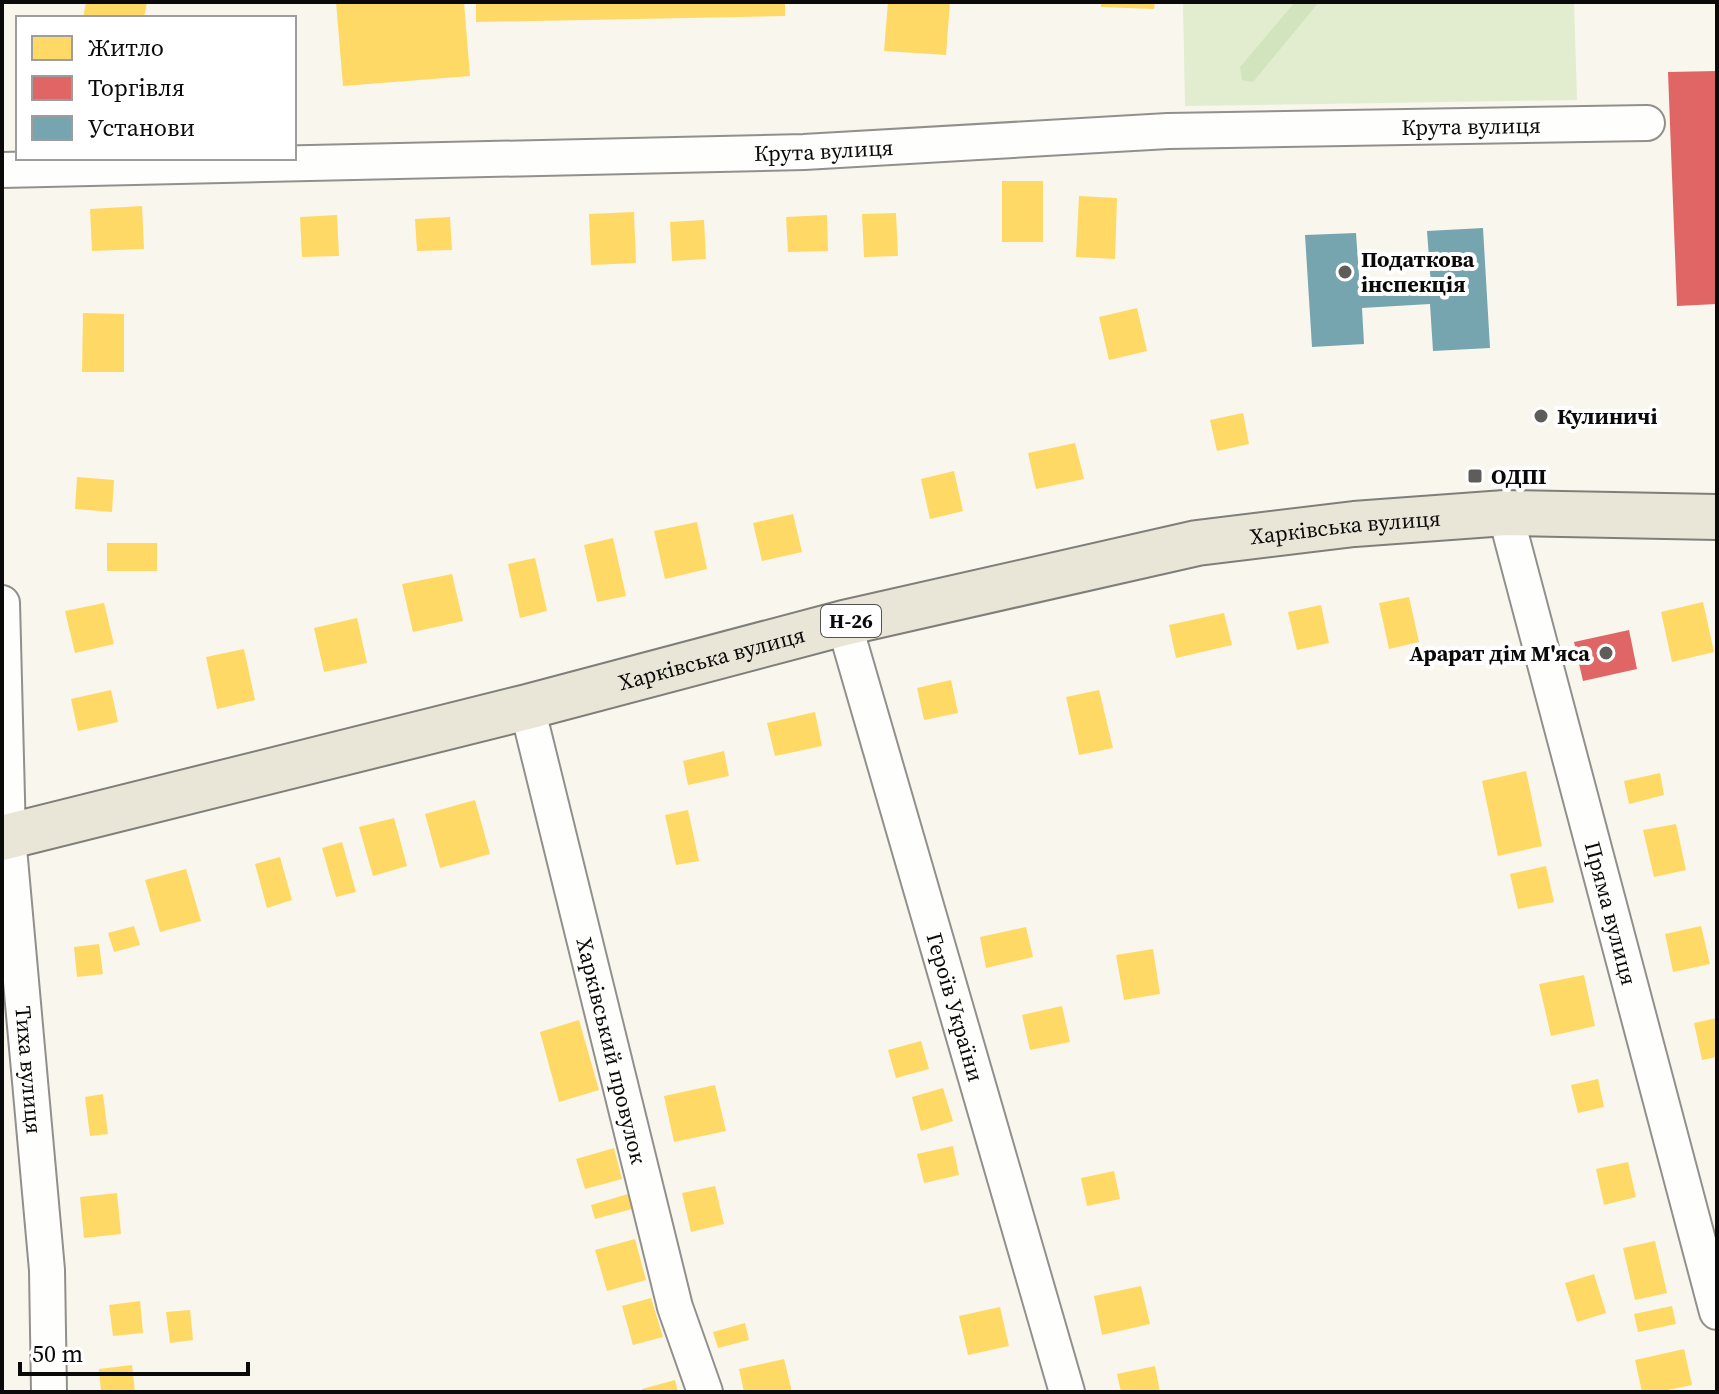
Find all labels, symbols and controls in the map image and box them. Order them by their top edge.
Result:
legend [16,16,296,160]
text: Житло [88,31,164,64]
text: Торгівля [88,71,185,104]
street label: Крута вулиця [1401,110,1541,142]
text: Установи [88,111,195,144]
street label: Крута вулиця [754,132,894,168]
place label: Податкова інспекція [1361,244,1475,299]
marker: Податкова інспекція [1336,263,1354,281]
place label: Кулиничі [1557,401,1657,431]
marker: Кулиничі [1532,407,1550,425]
place label: ОДПІ [1491,461,1547,491]
marker: ОДПІ [1466,467,1484,485]
street label: Харківська вулиця [1248,503,1442,552]
road number: Н-26 [821,605,881,637]
street label: Харківська вулиця [615,619,808,697]
place label: Арарат дім М'яса [1409,638,1590,668]
marker: Арарат дім М'яса [1597,644,1615,662]
street label: Пряма вулиця [1578,838,1645,988]
street label: Героїв України [920,929,991,1085]
street label: Харківський провулок [569,934,654,1167]
street label: Тиха вулиця [8,1005,50,1135]
scale bar [20,1326,248,1376]
text: 50 m [32,1337,83,1370]

